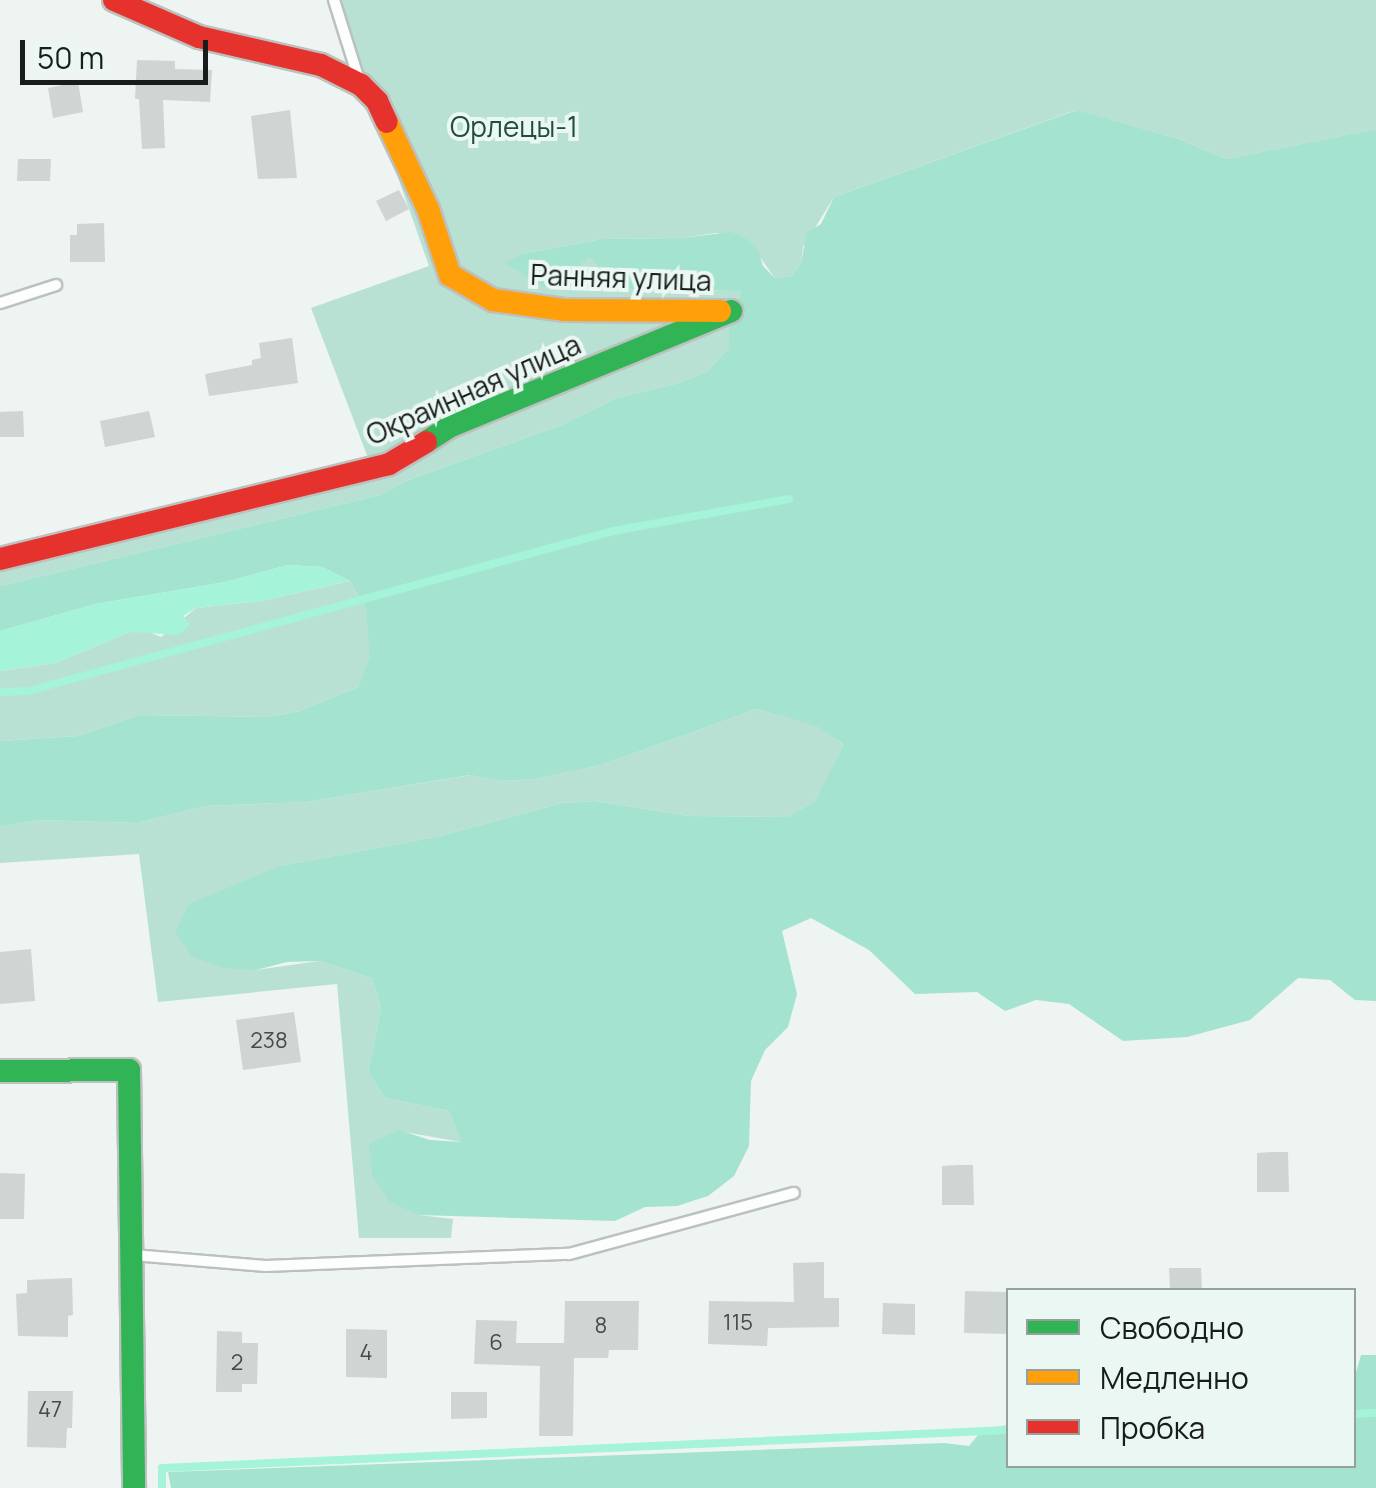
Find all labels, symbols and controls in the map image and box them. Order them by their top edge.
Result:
scale bar [25,20,212,82]
text: 50 m [37,37,104,78]
park label: Орлецы-1 [450,109,578,143]
street label: Ранняя улица [530,257,712,297]
street label: Окраинная улица [361,327,585,451]
house number: 238 [250,1028,288,1054]
legend [1006,1288,1356,1468]
text: Свободно [1100,1307,1244,1348]
house number: 115 [723,1310,753,1336]
house number: 8 [595,1313,607,1339]
house number: 6 [489,1330,503,1356]
house number: 4 [360,1340,372,1366]
house number: 2 [231,1350,243,1376]
text: Медленно [1100,1357,1249,1398]
house number: 47 [38,1397,62,1423]
text: Пробка [1100,1407,1205,1448]

